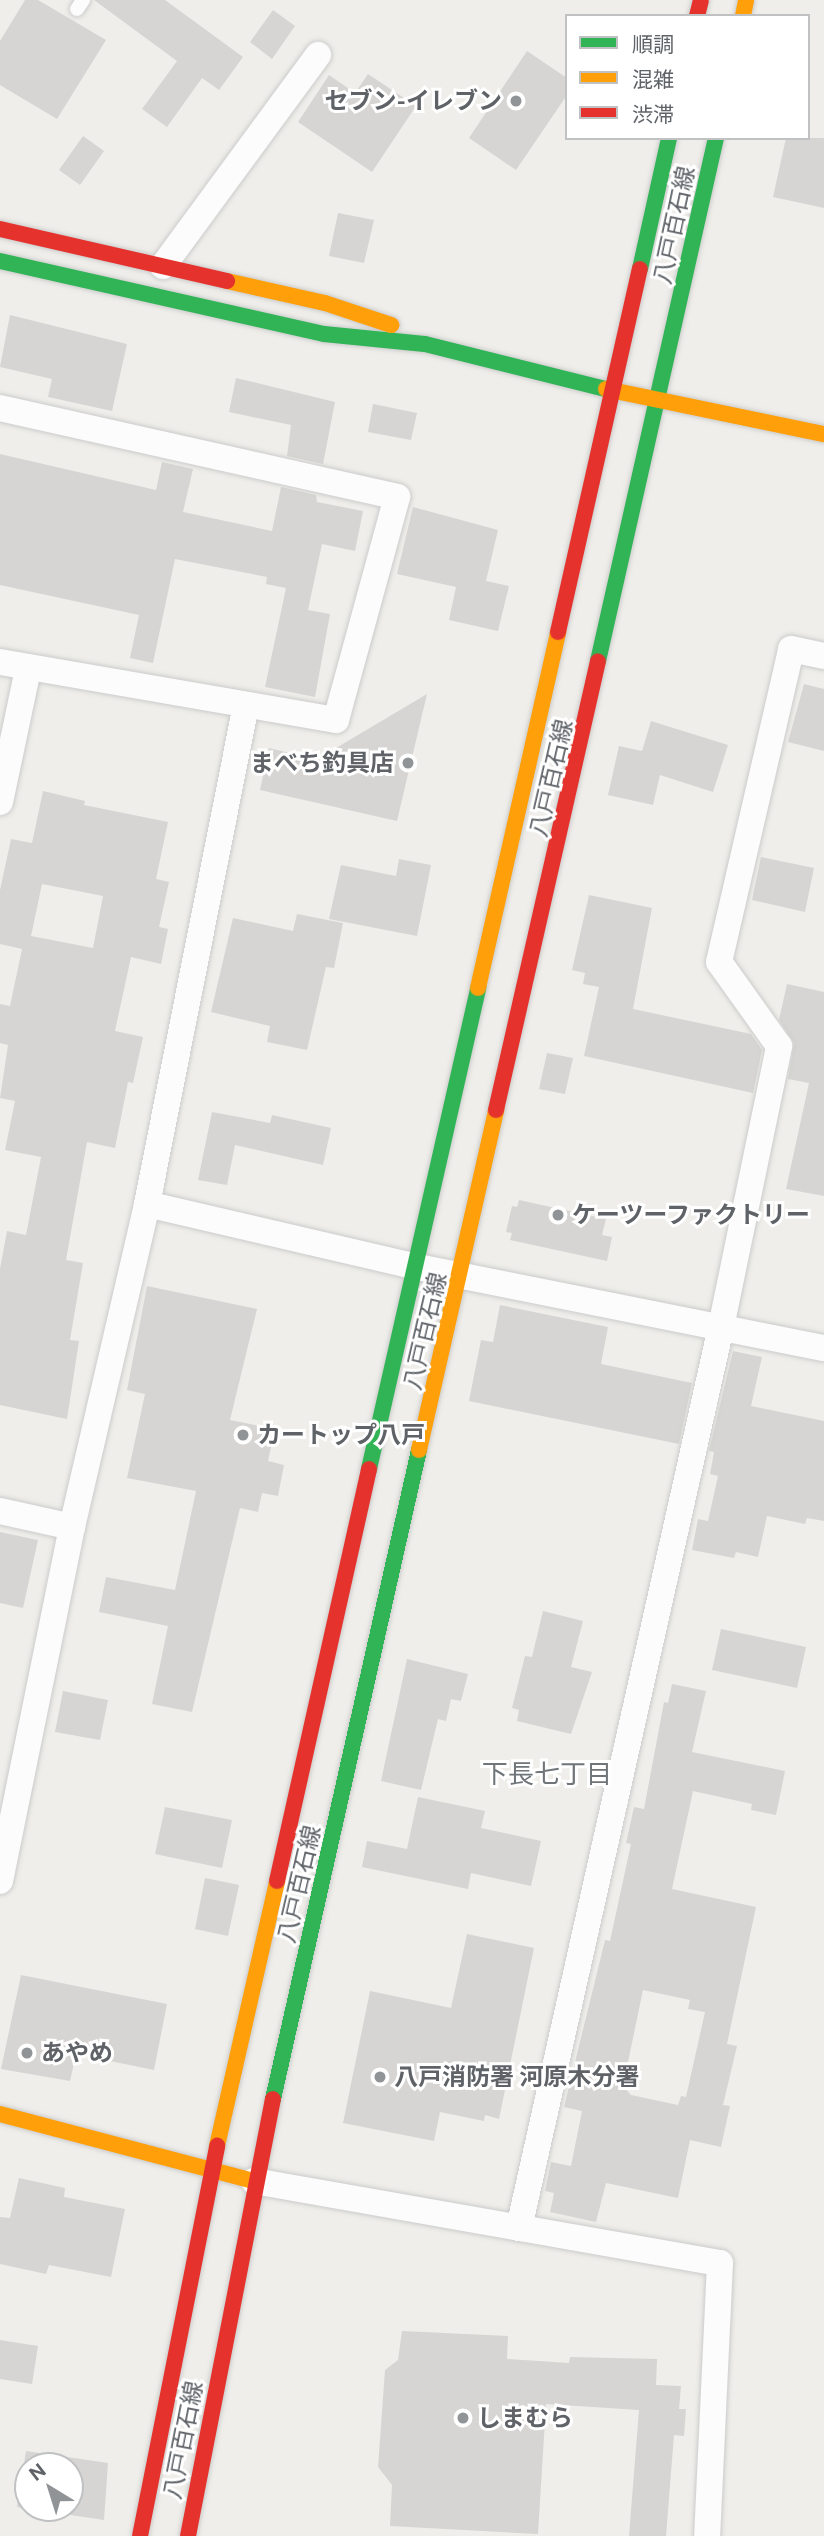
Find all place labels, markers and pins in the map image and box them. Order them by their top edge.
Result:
place label: セブン-イレブン [325,87,502,115]
marker: セブン-イレブン [508,93,524,109]
place label: まべち釣具店 [250,749,394,777]
marker: まべち釣具店 [400,755,416,771]
place label: ケーツーファクトリー [572,1201,812,1229]
marker: ケーツーファクトリー [550,1207,566,1223]
place label: カートップ八戸 [257,1421,425,1449]
marker: カートップ八戸 [235,1427,251,1443]
place label: あやめ [41,2039,113,2067]
marker: あやめ [19,2045,35,2061]
place label: 八戸消防署 河原木分署 [394,2063,639,2091]
marker: 八戸消防署 河原木分署 [372,2069,388,2085]
place label: しまむら [477,2404,573,2432]
marker: しまむら [455,2410,471,2426]

